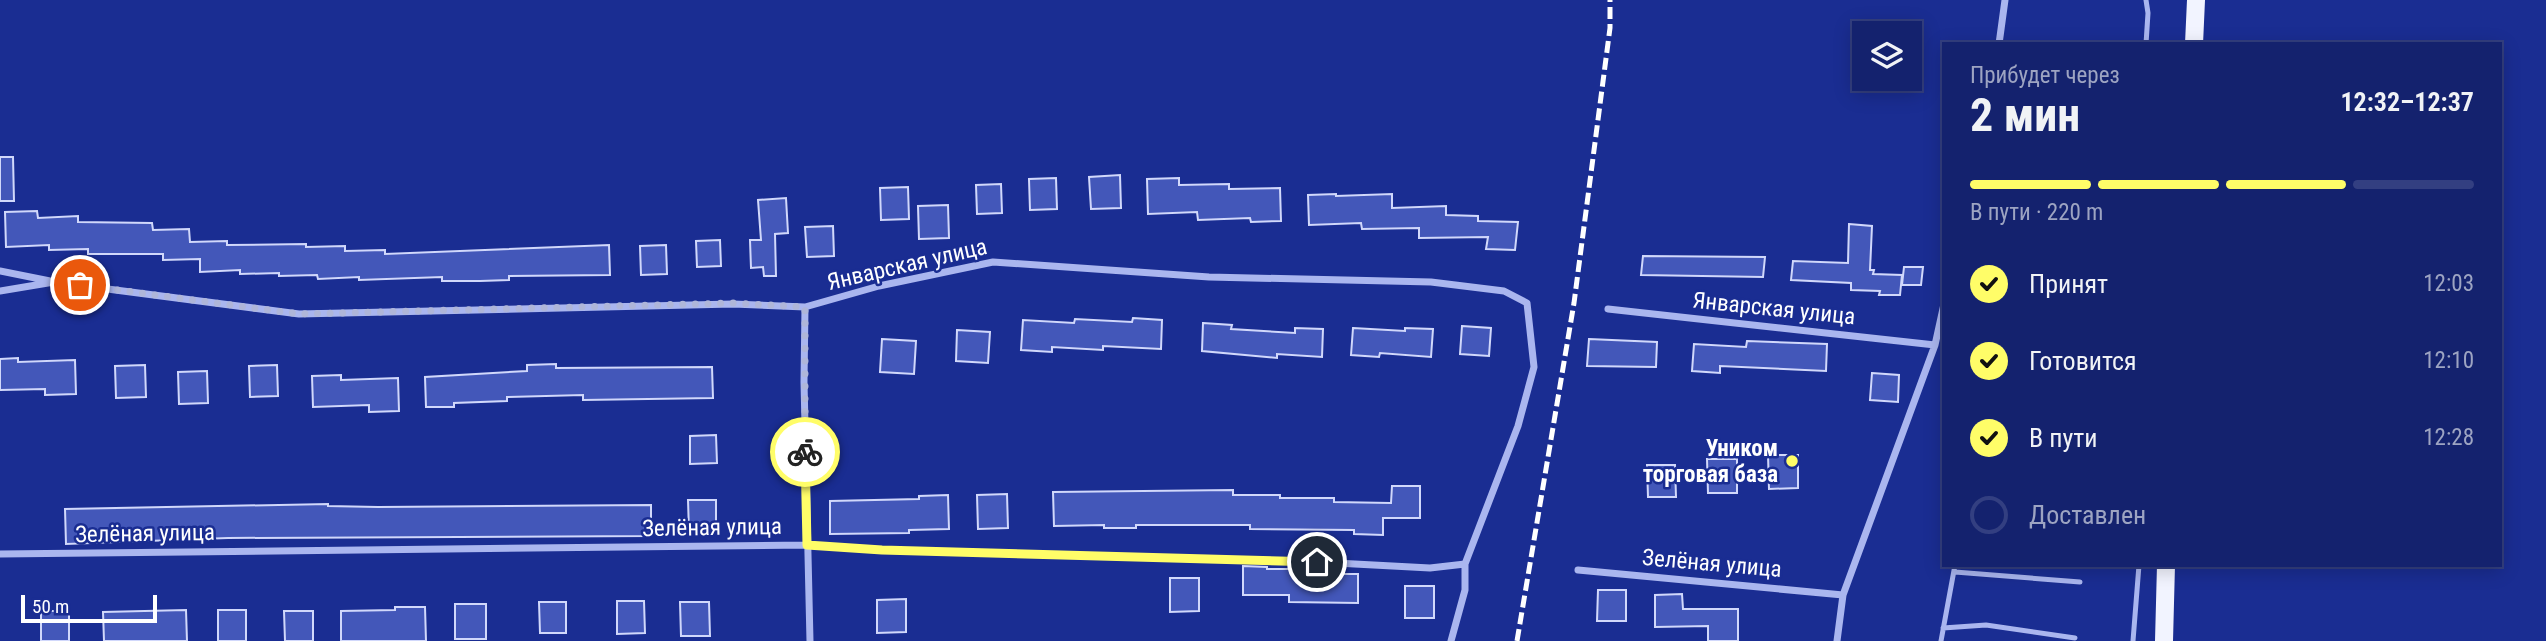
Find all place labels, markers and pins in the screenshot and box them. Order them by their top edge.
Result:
pin [50,255,110,315]
place label: Уником торговая база [1643,435,1778,488]
marker: Уником торговая база [1784,453,1800,469]
pin [1287,532,1347,592]

